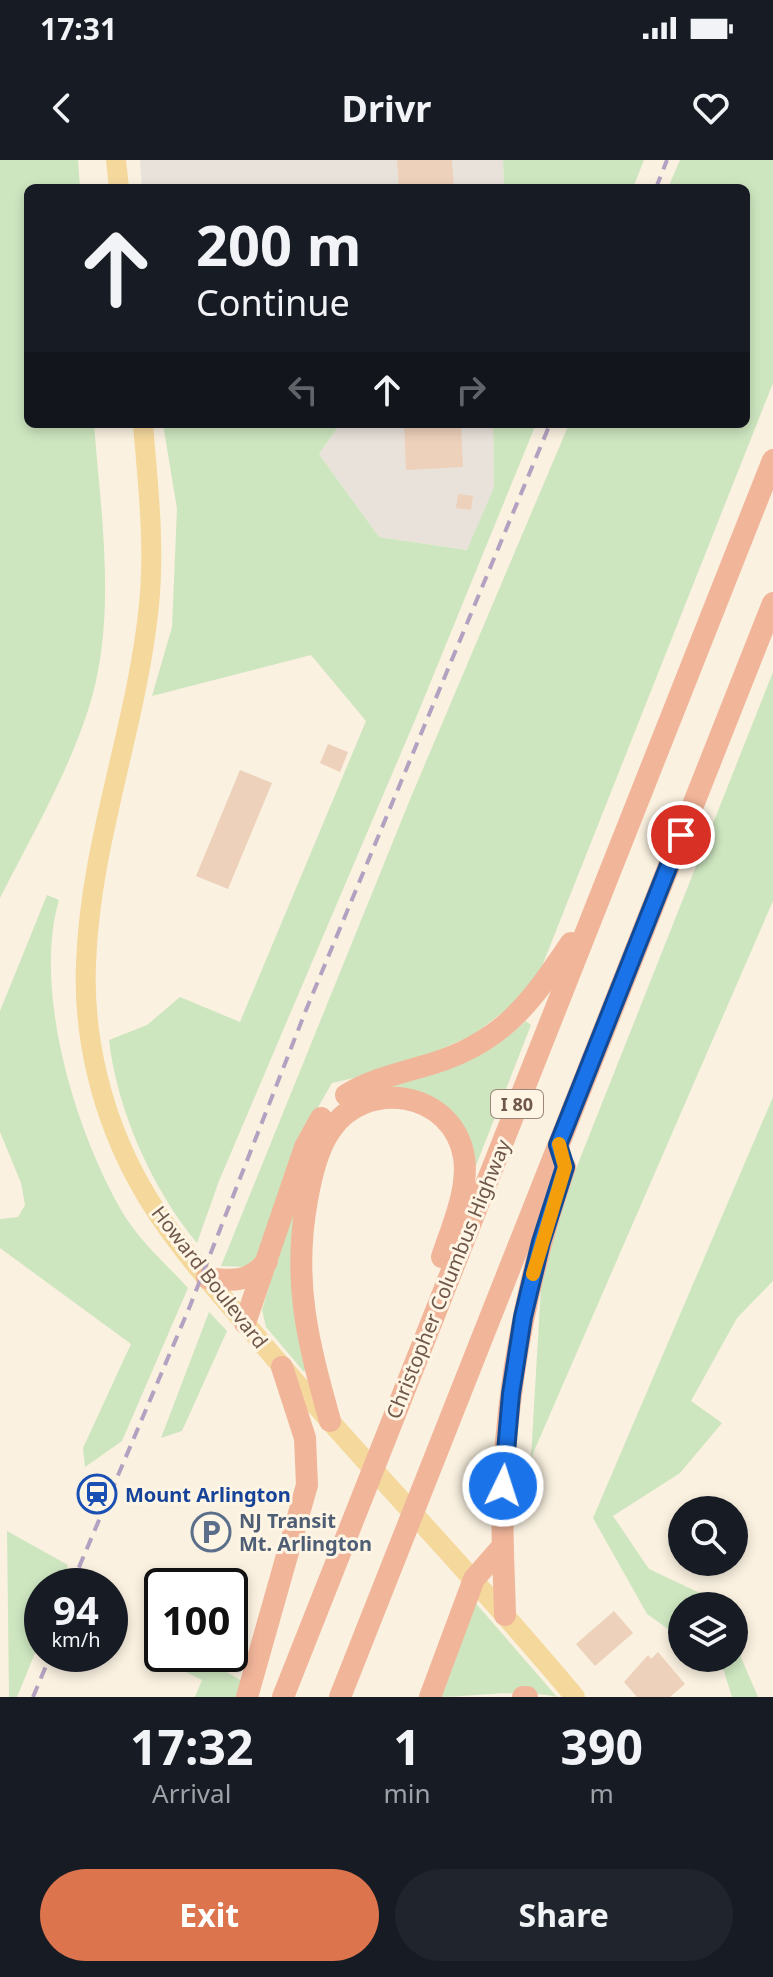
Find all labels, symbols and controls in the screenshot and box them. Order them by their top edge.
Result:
text: 17:31 [40,8,117,49]
text: Drivr [342,84,431,133]
icon: back [40,86,84,130]
icon: heart [689,86,733,130]
text: 200 m [196,206,361,282]
icon: ahead [64,216,168,320]
text: Continue [196,278,350,327]
icon: left [281,368,325,412]
icon: ahead [365,368,409,412]
icon: right [449,368,493,412]
pin [647,801,715,869]
icon: arrive [659,813,703,857]
road number: I 80 [491,1090,543,1118]
street label: Christopher Columbus Highway [379,1135,517,1423]
street label: Howard Boulevard [146,1200,274,1354]
position arrow [461,1444,545,1528]
station icon: Mount Arlington [76,1473,118,1515]
place label: Mount Arlington [125,1481,291,1508]
map controls [668,1496,748,1672]
button: search [668,1496,748,1576]
place label: NJ Transit Mt. Arlington [239,1507,372,1557]
parking icon: NJ Transit Mt. Arlington [190,1511,232,1553]
speed limit sign: 100 [144,1568,248,1672]
text: 94 [53,1582,99,1637]
button: layers [668,1592,748,1672]
text: km/h [51,1626,101,1653]
text: 17:32 [130,1714,253,1779]
text: 1 [393,1714,421,1779]
text: 390 [561,1714,643,1779]
text: Arrival [152,1775,231,1811]
text: min [383,1775,431,1811]
text: m [590,1775,614,1811]
button: Exit [40,1869,379,1961]
button: Share [395,1869,733,1961]

